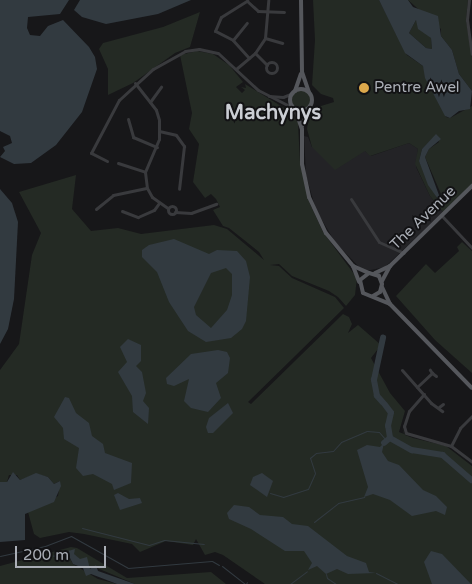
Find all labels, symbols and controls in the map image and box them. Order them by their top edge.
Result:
place label: Pentre Awel [374,79,460,97]
marker: Pentre Awel [358,82,370,94]
district label: Machynys [225,101,321,125]
street label: The Avenue [386,182,460,254]
scale bar [18,536,109,568]
text: 200 m [23,546,69,564]

